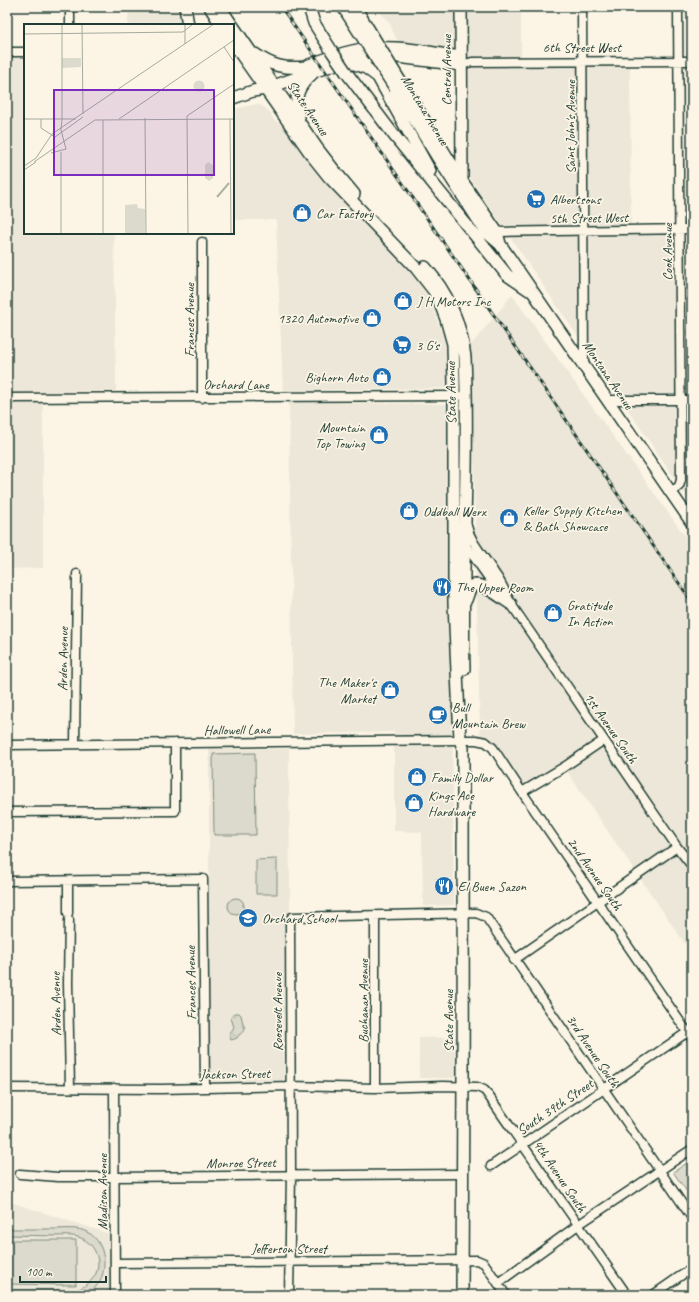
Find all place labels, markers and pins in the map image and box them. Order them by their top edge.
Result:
supermarket icon: Albertsons [525,188,547,210]
place label: Albertsons [550,191,602,208]
shop icon: Car Factory [291,202,313,224]
place label: Car Factory [316,205,374,222]
shop icon: J H Motors Inc [392,290,414,312]
place label: J H Motors Inc [416,293,492,310]
shop icon: 1320 Automotive [361,307,383,329]
place label: 1320 Automotive [278,310,359,327]
supermarket icon: 3 G's [391,334,413,356]
place label: 3 G's [416,337,440,354]
shop icon: Bighorn Auto [371,366,393,388]
place label: Bighorn Auto [305,369,369,386]
place label: Mountain Top Towing [315,419,366,452]
shop icon: Mountain Top Towing [368,424,390,446]
shop icon: Oddball Werx [398,500,420,522]
place label: Keller Supply Kitchen & Bath Showcase [523,502,623,535]
place label: Oddball Werx [423,503,487,520]
shop icon: Keller Supply Kitchen & Bath Showcase [498,507,520,529]
restaurant icon: The Upper Room [431,576,453,598]
place label: The Upper Room [456,579,535,596]
place label: Gratitude In Action [567,597,613,630]
shop icon: Gratitude In Action [542,602,564,624]
place label: The Maker's Market [318,674,378,707]
shop icon: The Maker's Market [379,679,401,701]
place label: Bull Mountain Brew [452,699,527,732]
cafe icon: Bull Mountain Brew [427,704,449,726]
shop icon: Family Dollar [406,766,428,788]
place label: Family Dollar [431,769,494,786]
place label: Kings Ace Hardware [428,787,476,820]
shop icon: Kings Ace Hardware [403,792,425,814]
restaurant icon: El Buen Sazon [433,875,455,897]
place label: El Buen Sazon [458,878,527,895]
school or university icon: Orchard School [237,907,259,929]
place label: Orchard School [262,910,339,927]

